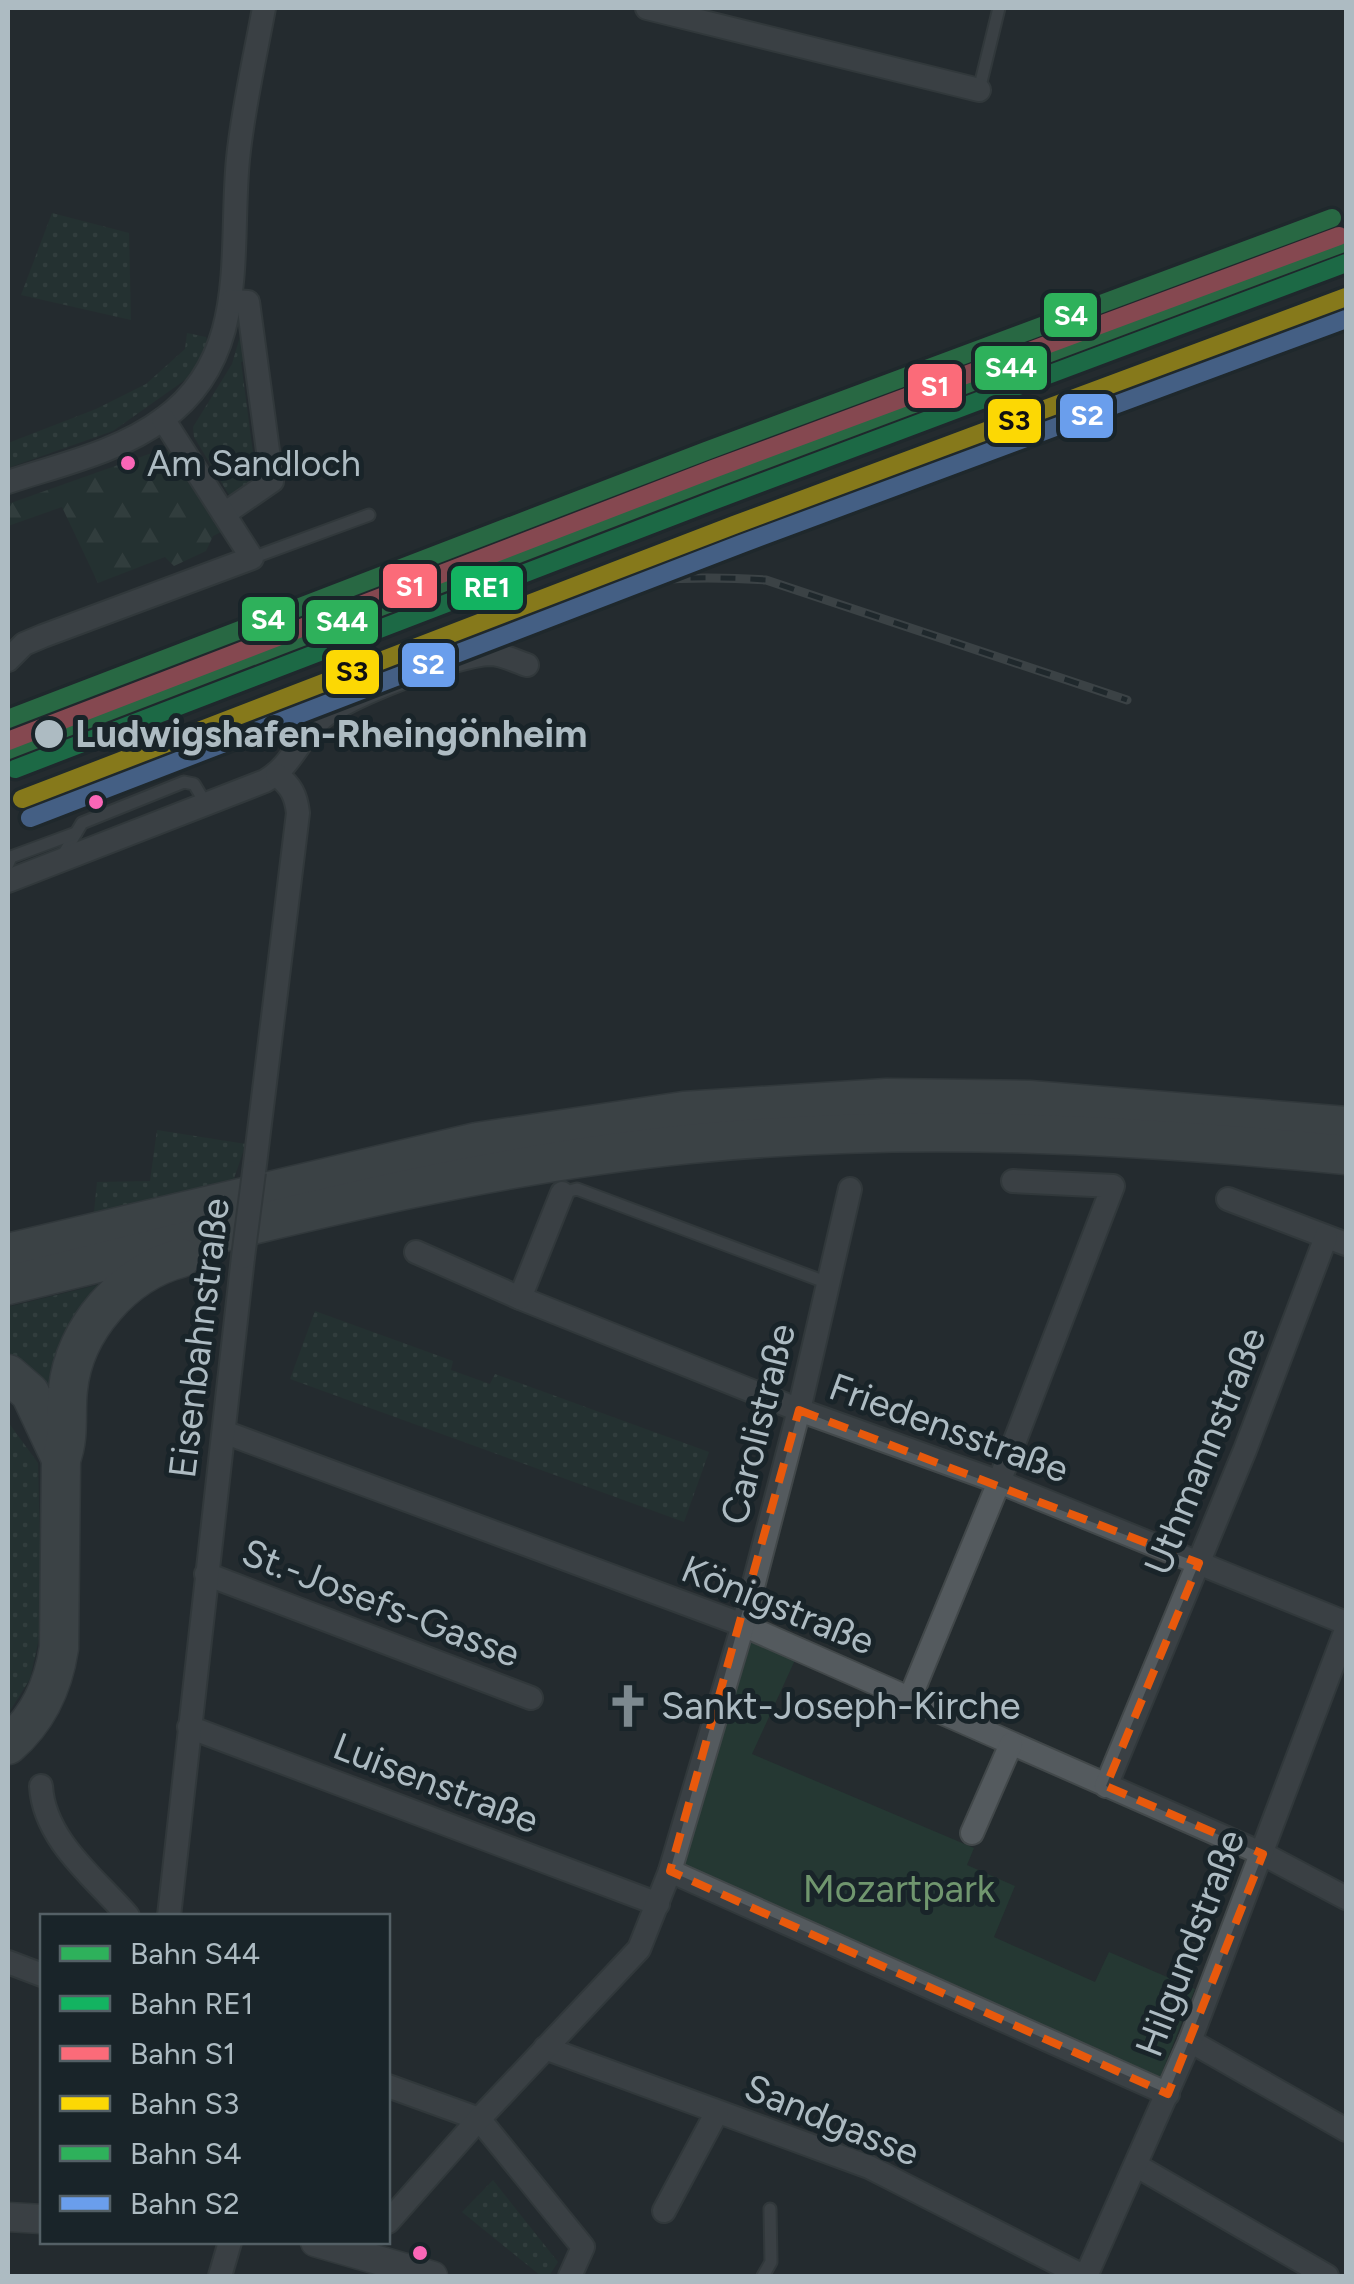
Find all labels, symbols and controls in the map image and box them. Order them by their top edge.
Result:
line badge: S4 [1042,291,1099,339]
text: S4 [1054,298,1088,332]
line badge: S44 [973,344,1049,392]
text: S44 [985,350,1037,384]
line badge: S1 [906,362,964,410]
text: S1 [921,369,949,403]
line badge: S2 [1058,392,1115,440]
line badge: S3 [986,397,1043,445]
text: S2 [1070,398,1104,432]
text: S3 [998,403,1030,437]
place label: Am Sandloch [147,442,361,485]
marker: Am Sandloch [118,453,138,473]
line badge: S1 [381,562,439,610]
line badge: RE1 [449,564,525,612]
text: S1 [396,569,424,603]
text: RE1 [464,570,510,604]
line badge: S4 [240,595,297,643]
line badge: S44 [304,598,380,646]
text: S4 [251,602,285,636]
text: S44 [316,604,368,638]
line badge: S2 [400,641,457,689]
text: S2 [411,647,445,681]
line badge: S3 [324,648,381,696]
text: S3 [336,654,368,688]
place label: Ludwigshafen-Rheingönheim [75,711,587,757]
marker: Ludwigshafen-Rheingönheim [32,717,66,751]
unlabelled marker [86,792,106,812]
street label: Eisenbahnstraße [159,1195,239,1481]
street label: Carolistraße [711,1319,805,1529]
street label: Uthmannstraße [1134,1320,1276,1582]
street label: Friedensstraße [823,1363,1075,1493]
street label: St.-Josefs-Gasse [236,1529,526,1677]
street label: Königstraße [675,1546,881,1664]
church icon: Sankt-Joseph-Kirche [604,1682,652,1730]
place label: Sankt-Joseph-Kirche [661,1683,1020,1729]
street label: Luisenstraße [327,1723,545,1843]
street label: Hilgundstraße [1126,1823,1254,2063]
park label: Mozartpark [803,1866,996,1912]
legend [40,1914,390,2244]
text: Bahn S44 [130,1935,260,1972]
text: Bahn RE1 [130,1985,253,2022]
text: Bahn S1 [130,2035,235,2072]
street label: Sandgasse [738,2064,926,2176]
text: Bahn S3 [130,2085,239,2122]
text: Bahn S4 [130,2135,242,2172]
text: Bahn S2 [130,2185,240,2222]
unlabelled marker [410,2243,430,2263]

